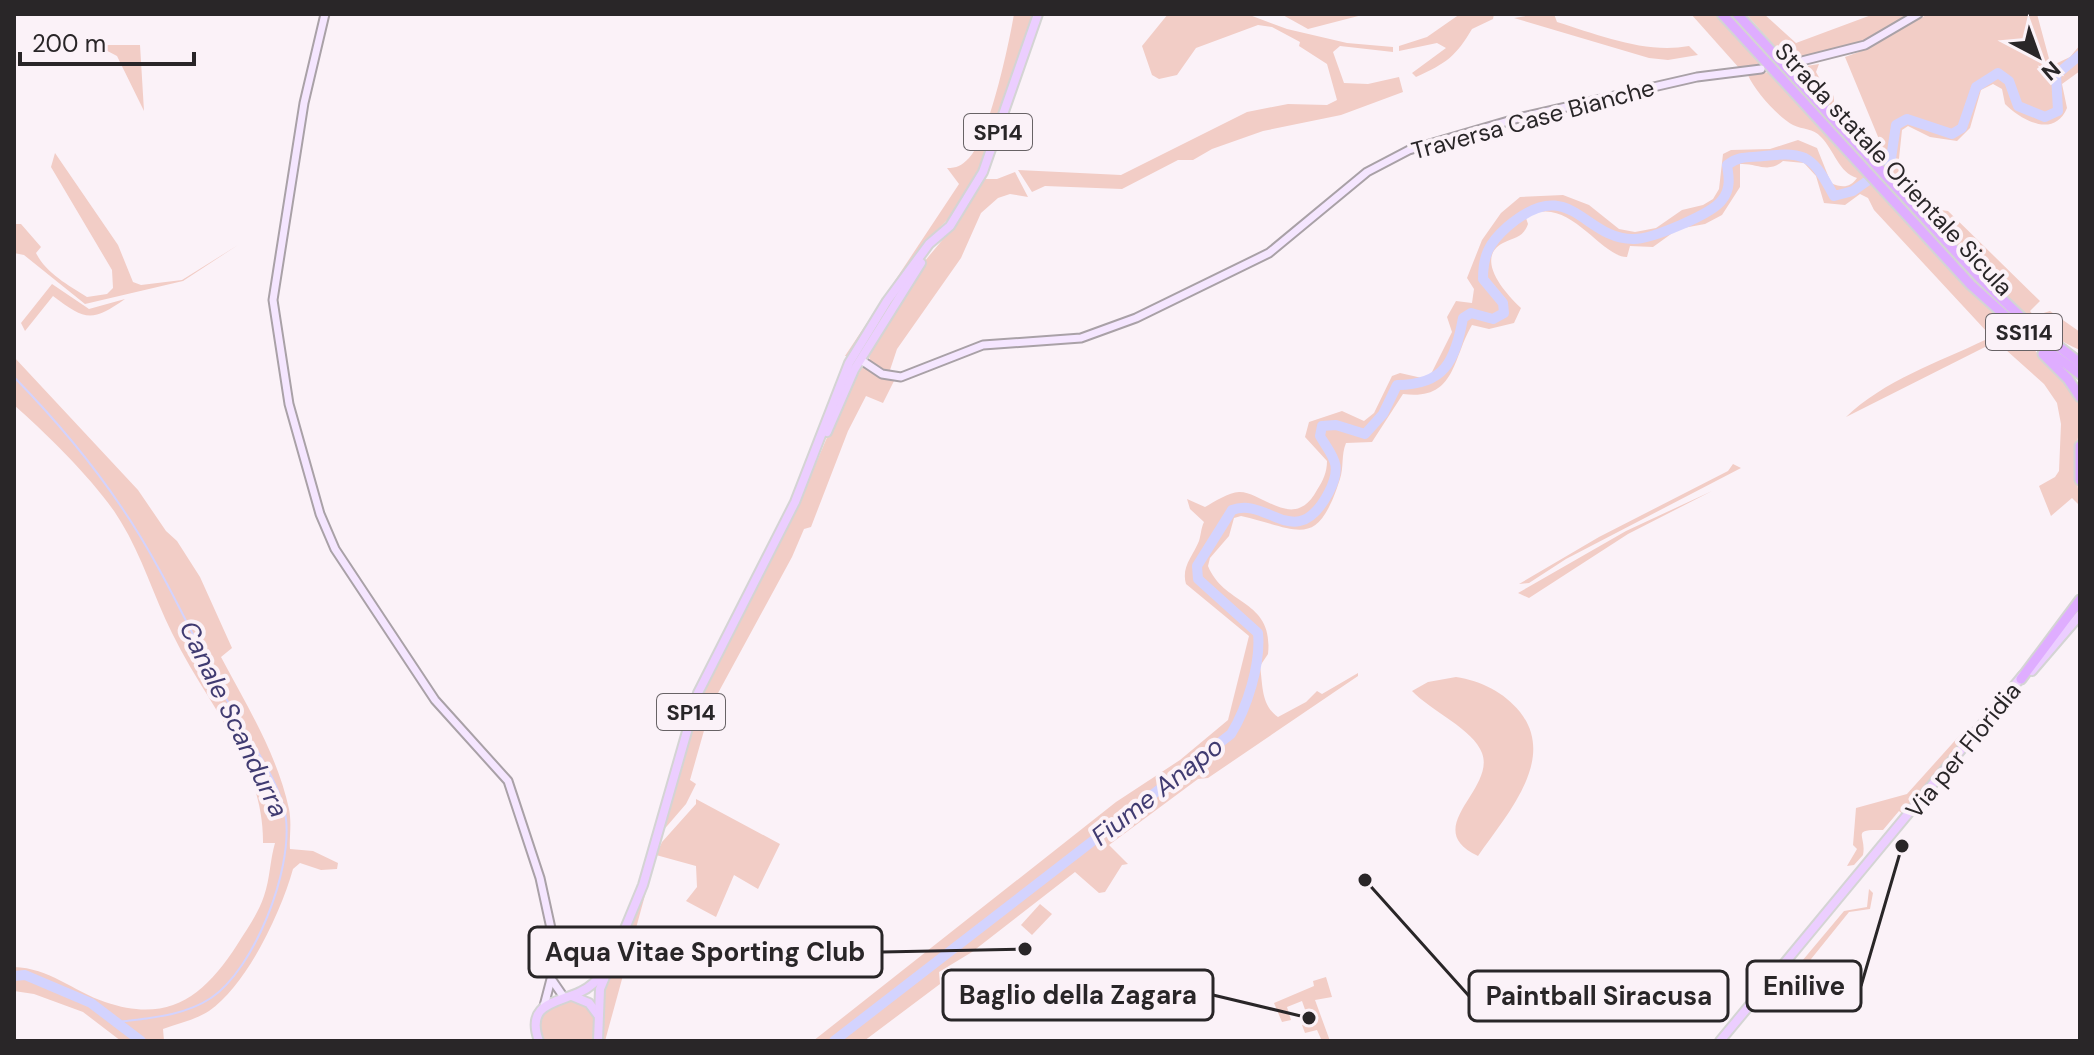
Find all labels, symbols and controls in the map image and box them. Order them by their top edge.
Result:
scale bar [20,16,194,66]
north arrow [1998,16,2078,96]
text: 200 m [32,28,106,59]
street label: Strada statale Orientale Sicula [1768,36,2020,302]
text: N [2035,55,2066,87]
street label: Traversa Case Bianche [1408,72,1658,166]
road number: SP14 [964,114,1032,150]
road number: SS114 [1986,314,2062,350]
water label: Canale Scandurra [172,615,296,823]
street label: Via per Floridia [1899,676,2027,824]
road number: SP14 [657,694,725,730]
water label: Fiume Anapo [1084,729,1230,853]
callout: Aqua Vitae Sporting Club [529,927,882,977]
text: Aqua Vitae Sporting Club [545,935,865,969]
callout: Enilive [1747,961,1861,1011]
text: Enilive [1763,969,1845,1003]
callout: Baglio della Zagara [943,970,1213,1020]
callout: Paintball Siracusa [1469,971,1728,1021]
text: Baglio della Zagara [959,978,1197,1012]
text: Paintball Siracusa [1486,979,1712,1013]

